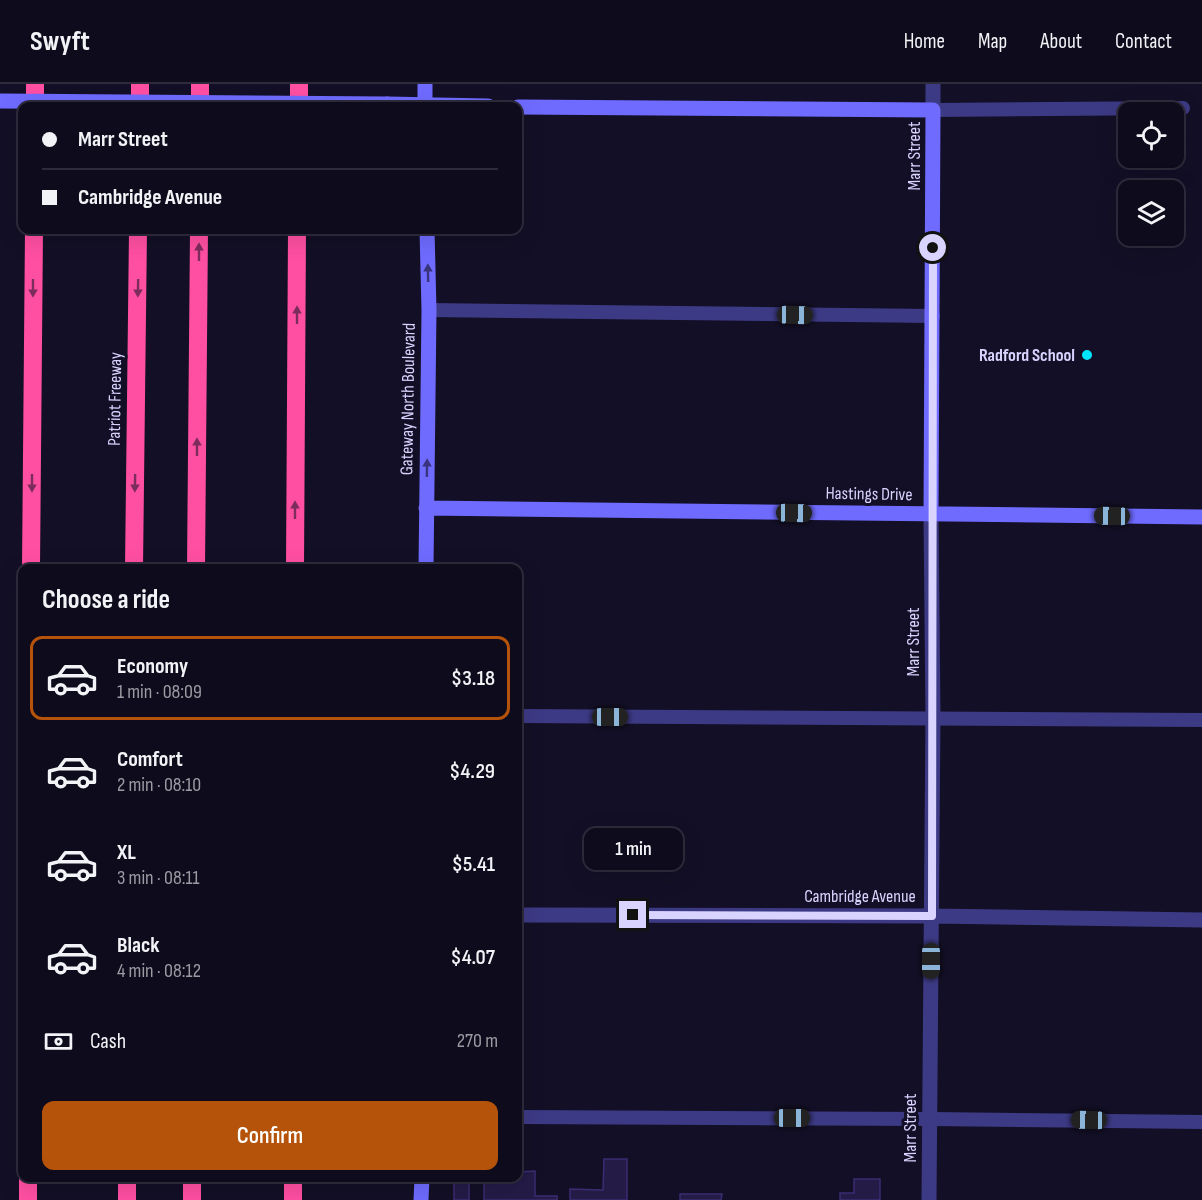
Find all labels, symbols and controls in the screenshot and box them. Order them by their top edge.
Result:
text: Swyft [30,25,90,58]
text: Home [904,29,945,54]
text: Map [978,29,1007,54]
text: About [1040,29,1082,54]
text: Contact [1115,29,1172,54]
map controls [1118,102,1184,246]
button: locate [1118,102,1184,168]
street label: Marr Street [904,121,925,190]
text: Marr Street [78,126,168,153]
button: layers [1118,180,1184,246]
text: Cambridge Avenue [78,184,222,211]
route start [919,234,946,261]
one-way arrow [194,243,204,262]
one-way arrow [423,264,433,283]
one-way arrow [28,278,38,297]
one-way arrow [133,278,142,297]
one-way arrow [292,306,301,325]
car [777,306,813,324]
street label: Gateway North Boulevard [396,323,420,475]
place label: Radford School [979,345,1075,366]
marker: Radford School [1080,348,1094,362]
street label: Patriot Freeway [104,352,126,446]
one-way arrow [192,438,202,457]
one-way arrow [422,459,432,478]
one-way arrow [27,473,37,492]
one-way arrow [130,473,140,492]
street label: Hastings Drive [825,483,913,505]
one-way arrow [290,501,300,520]
car [776,504,812,522]
car [1094,507,1130,525]
text: Choose a ride [42,584,170,616]
street label: Marr Street [903,607,924,676]
icon: car [45,651,99,705]
text: Economy [117,653,188,680]
text: $3.18 [451,665,495,692]
text: 1 min · 08:09 [117,680,202,704]
car [592,708,628,726]
icon: car [45,744,99,798]
text: Comfort [117,746,183,773]
text: $4.29 [449,758,495,785]
text: 2 min · 08:10 [117,773,201,797]
callout: 1 min [584,828,682,870]
icon: car [45,837,99,891]
text: 1 min [615,837,652,861]
text: XL [117,839,136,866]
text: $5.41 [452,851,495,878]
text: 3 min · 08:11 [117,866,199,890]
street label: Cambridge Avenue [804,886,916,907]
route end [619,901,646,928]
icon: car [45,930,99,984]
text: Black [117,932,159,959]
car [922,943,940,979]
text: $4.07 [451,944,495,971]
text: 4 min · 08:12 [117,959,201,983]
icon: cash [42,1025,75,1058]
text: Cash [90,1028,126,1055]
text: 270 m [457,1029,498,1053]
street label: Marr Street [900,1093,921,1162]
button: Confirm [42,1101,498,1170]
car [774,1109,810,1127]
car [1071,1111,1107,1129]

